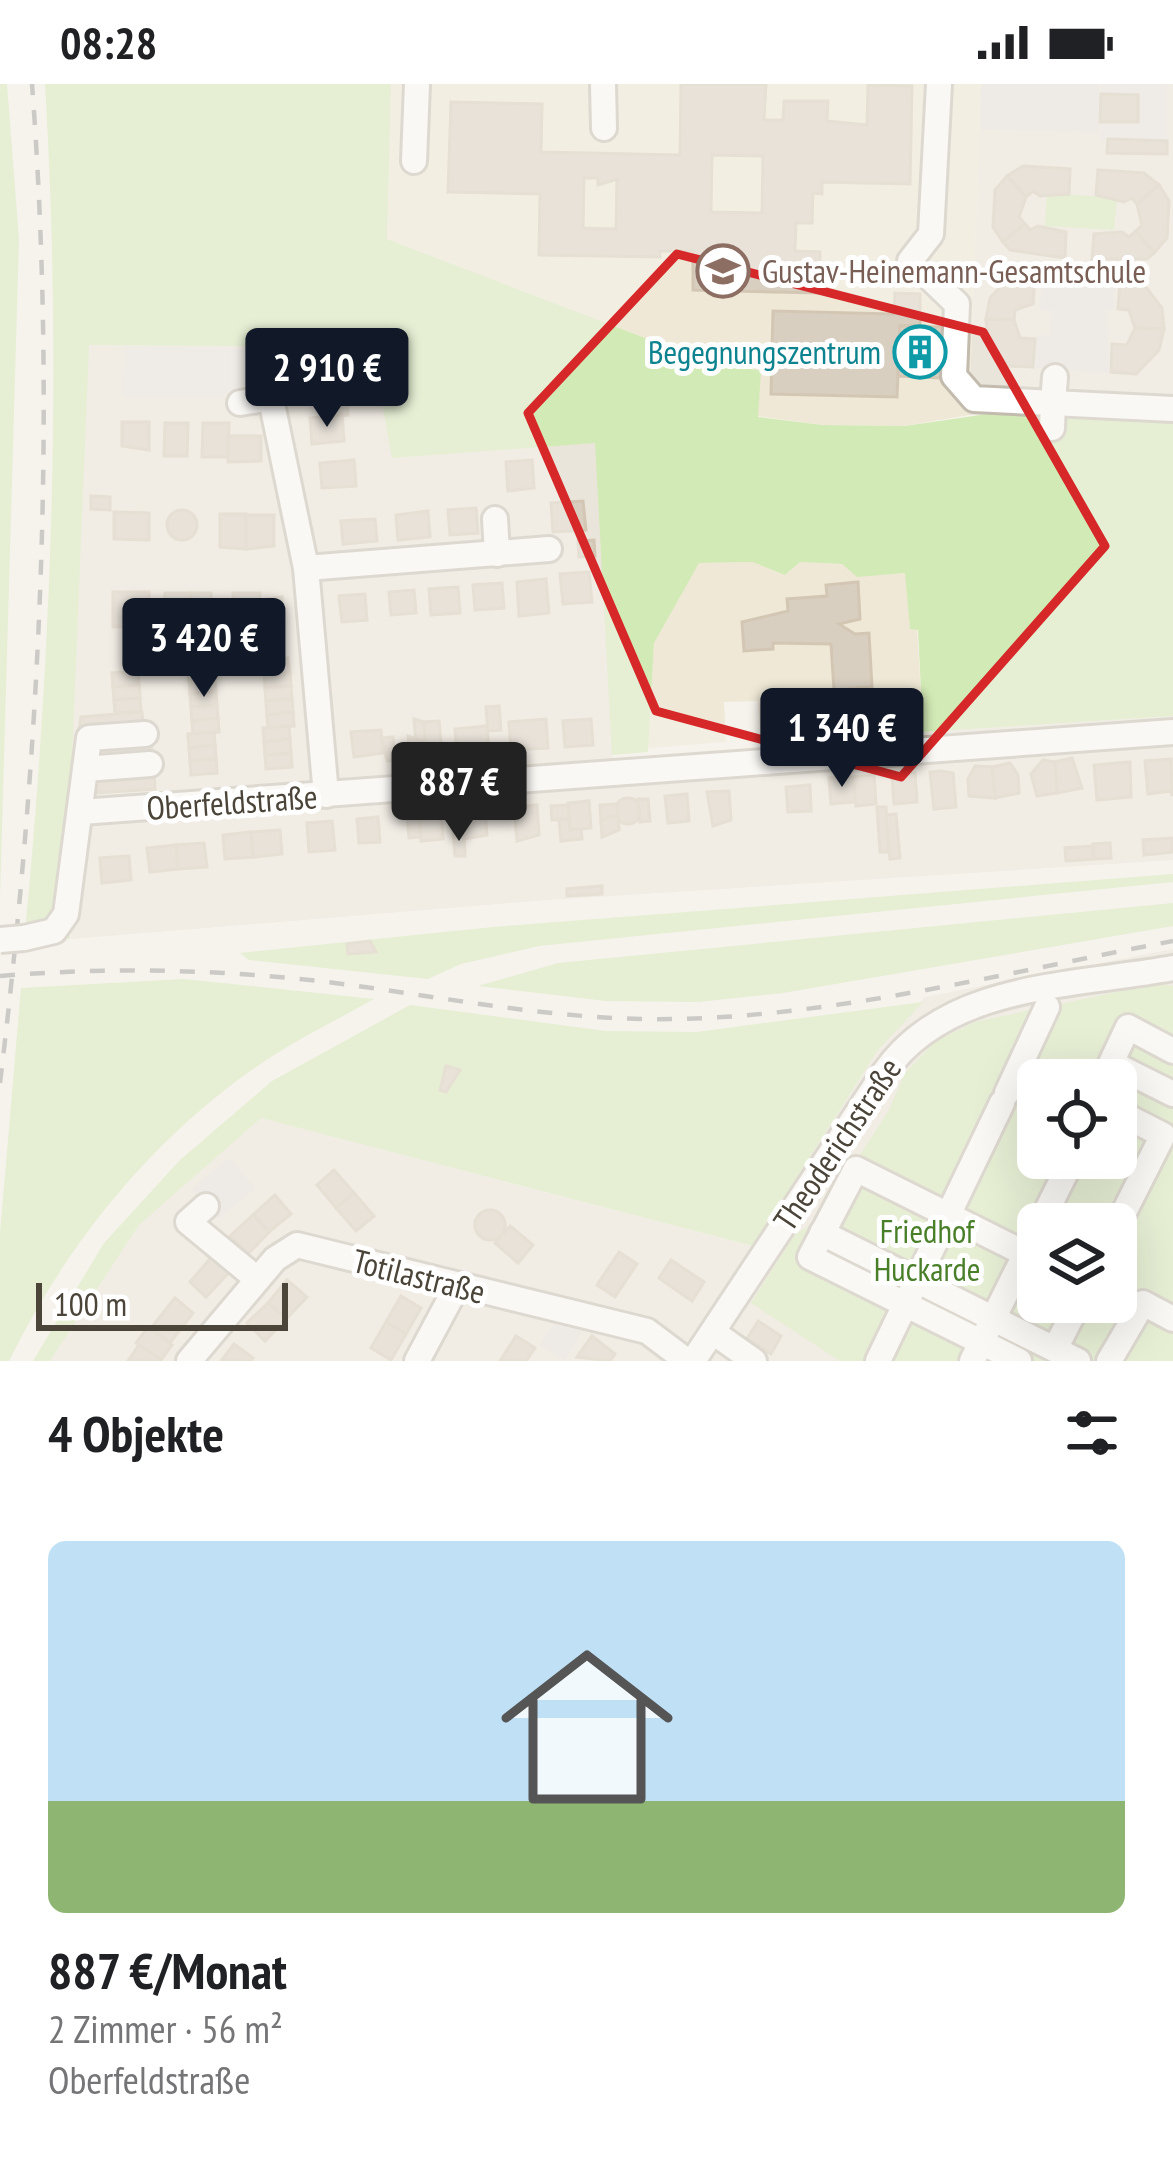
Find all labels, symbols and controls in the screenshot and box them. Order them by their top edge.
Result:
text: 08:28 [60,13,157,71]
school or university icon: Gustav-Heinemann-Gesamtschule [695,243,751,299]
place label: Gustav-Heinemann-Gesamtschule [762,249,1146,292]
building icon: Begegnungszentrum [892,324,948,380]
pin: 2 910 € [216,328,438,430]
place label: Begegnungszentrum [648,330,881,373]
text: 2 910 € [272,341,382,392]
pin: 3 420 € [93,598,315,700]
text: 3 420 € [149,611,259,662]
pin: 1 340 € [731,688,953,790]
text: 1 340 € [787,701,897,752]
pin: 887 € [375,742,543,844]
text: 887 € [419,755,499,806]
street label: Oberfeldstraße [145,774,319,829]
street label: Theoderichstraße [763,1049,910,1238]
map controls [1017,1059,1137,1323]
button: locate [1017,1059,1137,1179]
button: layers [1017,1203,1137,1323]
park label: Friedhof Huckarde [874,1209,980,1290]
street label: Totilastraße [348,1238,490,1313]
scale bar [36,1277,288,1330]
text: 100 m [54,1282,127,1325]
text: 4 Objekte [48,1400,224,1466]
icon: filters [1059,1400,1125,1466]
icon: home [479,1619,695,1835]
text: 887 €/Monat [48,1937,287,2003]
text: 2 Zimmer · 56 m² [48,2003,283,2054]
text: Oberfeldstraße [48,2054,250,2105]

